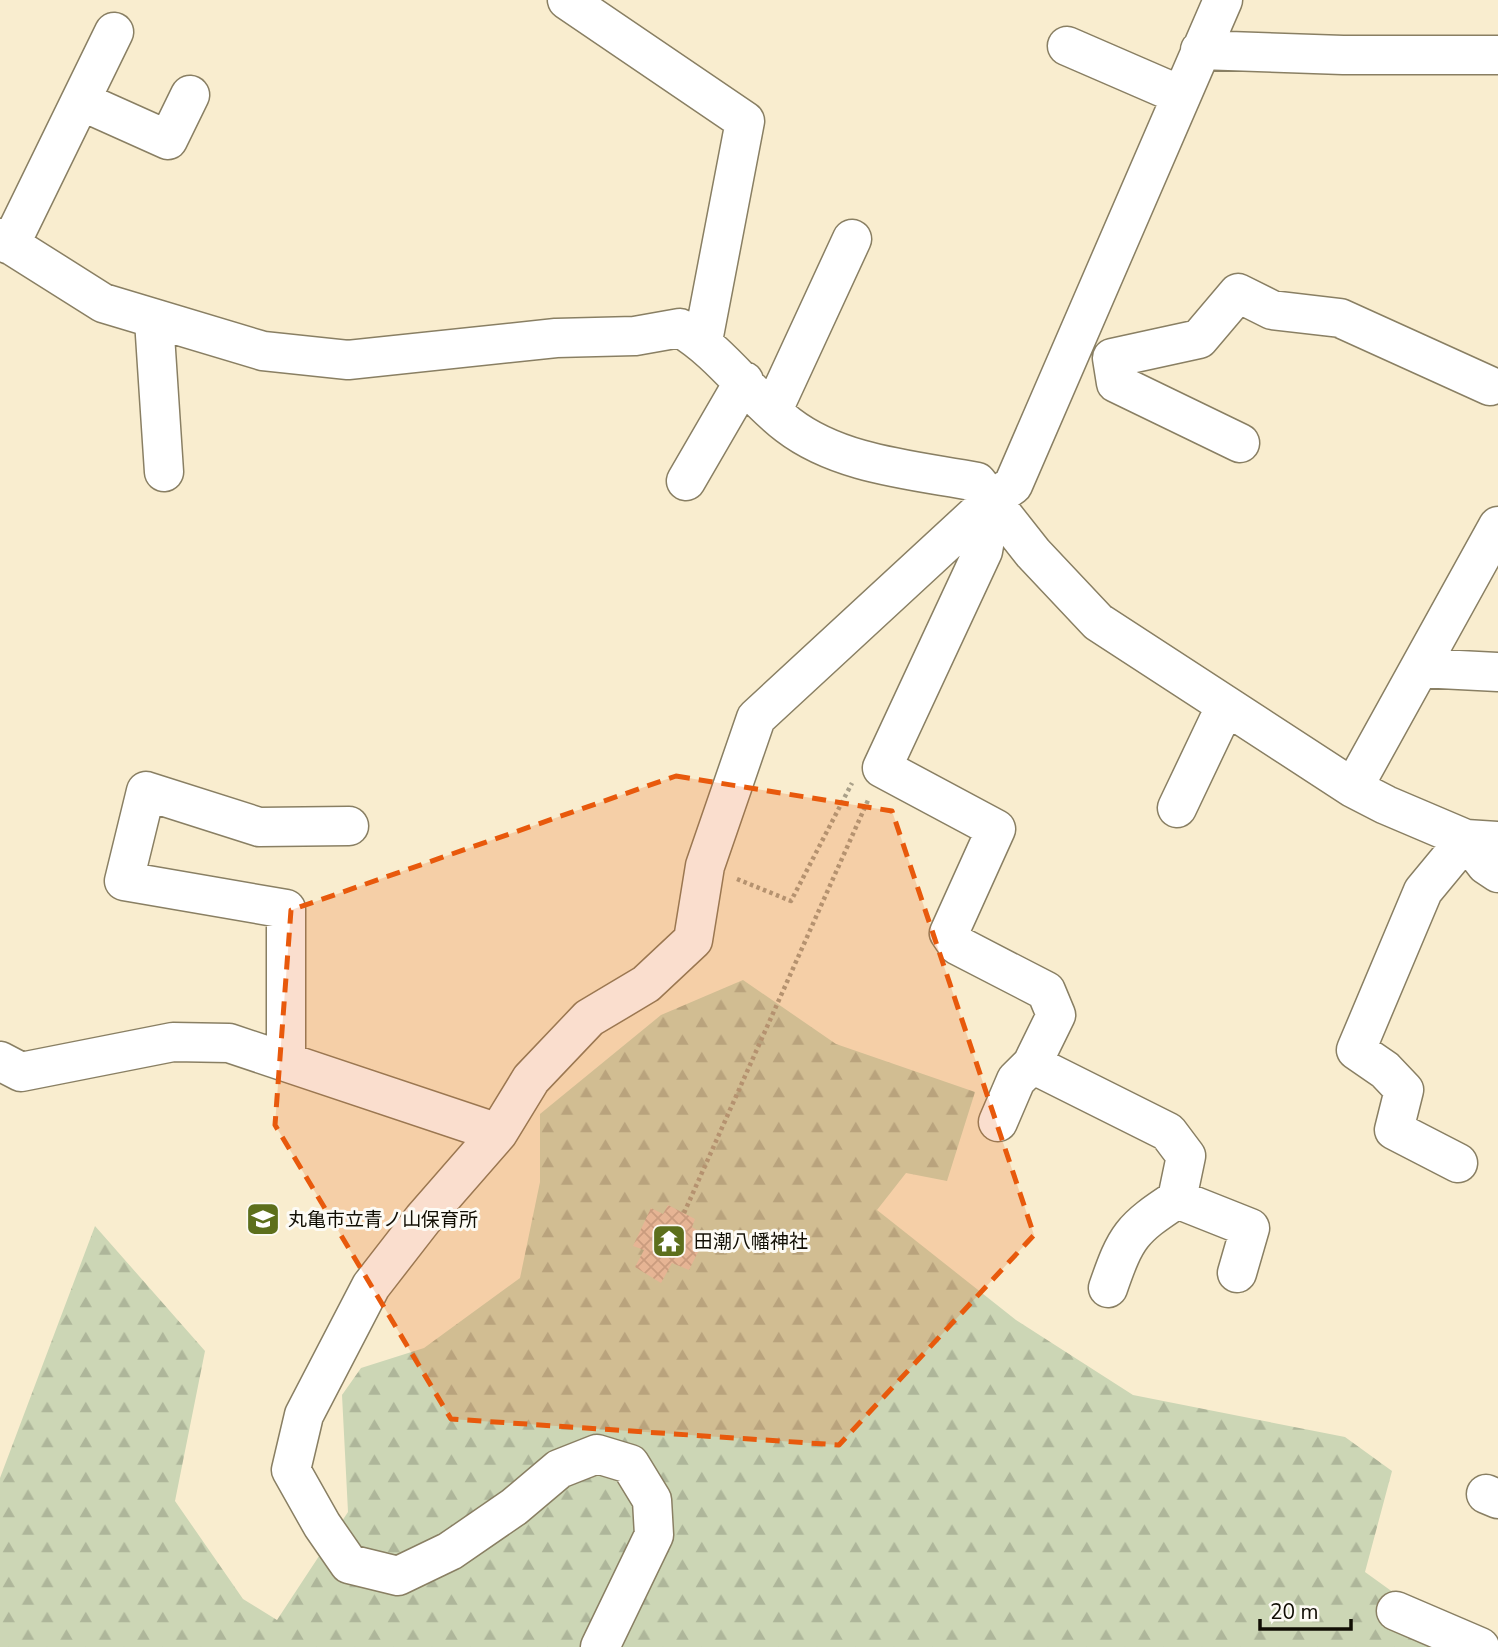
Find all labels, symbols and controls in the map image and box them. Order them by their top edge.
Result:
school or university icon: 丸亀市立青ノ山保育所 [244,1200,282,1238]
place label: 丸亀市立青ノ山保育所 [288,1207,478,1233]
temple icon: 田潮八幡神社 [650,1222,688,1260]
place label: 田潮八幡神社 [694,1229,808,1255]
scale bar [1260,1588,1351,1632]
text: 20 m [1270,1598,1319,1626]

